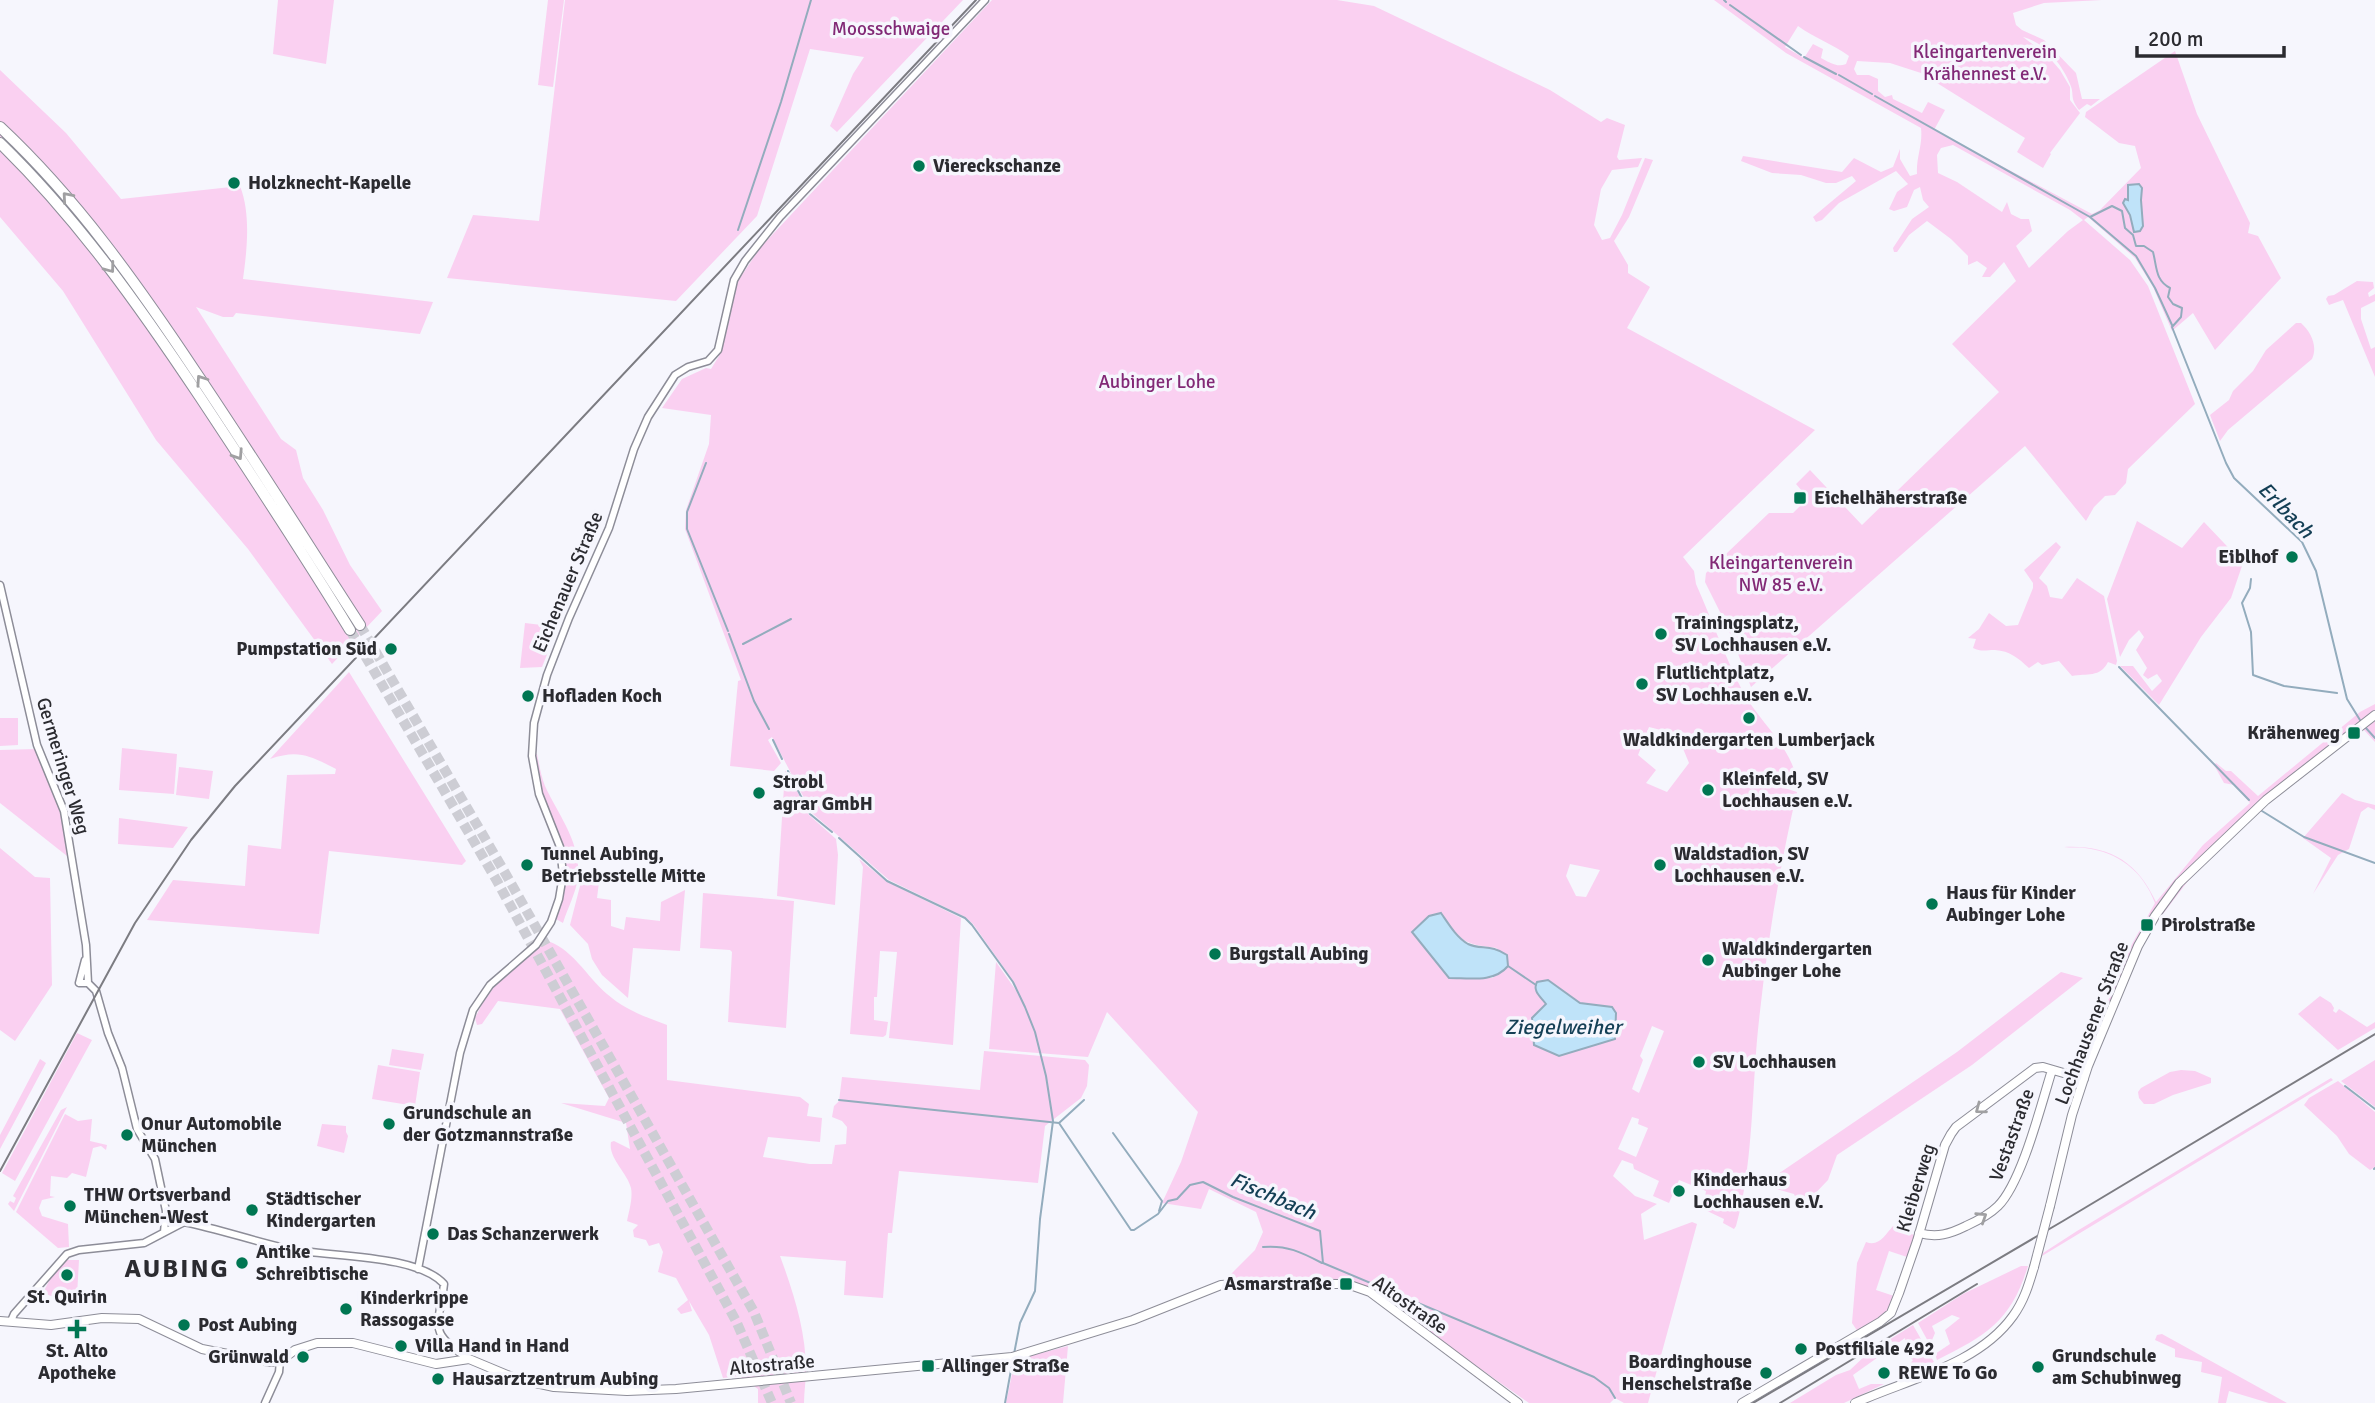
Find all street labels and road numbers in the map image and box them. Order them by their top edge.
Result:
street label: Eichenauer Straße [527,508,609,656]
street label: Germeringer Weg [31,695,95,837]
street label: Lochhausener Straße [2050,938,2134,1108]
street label: Vestastraße [1984,1085,2040,1185]
street label: Kleiberweg [1891,1141,1941,1235]
street label: Altostraße [1368,1271,1452,1339]
street label: Altostraße [728,1349,816,1381]

